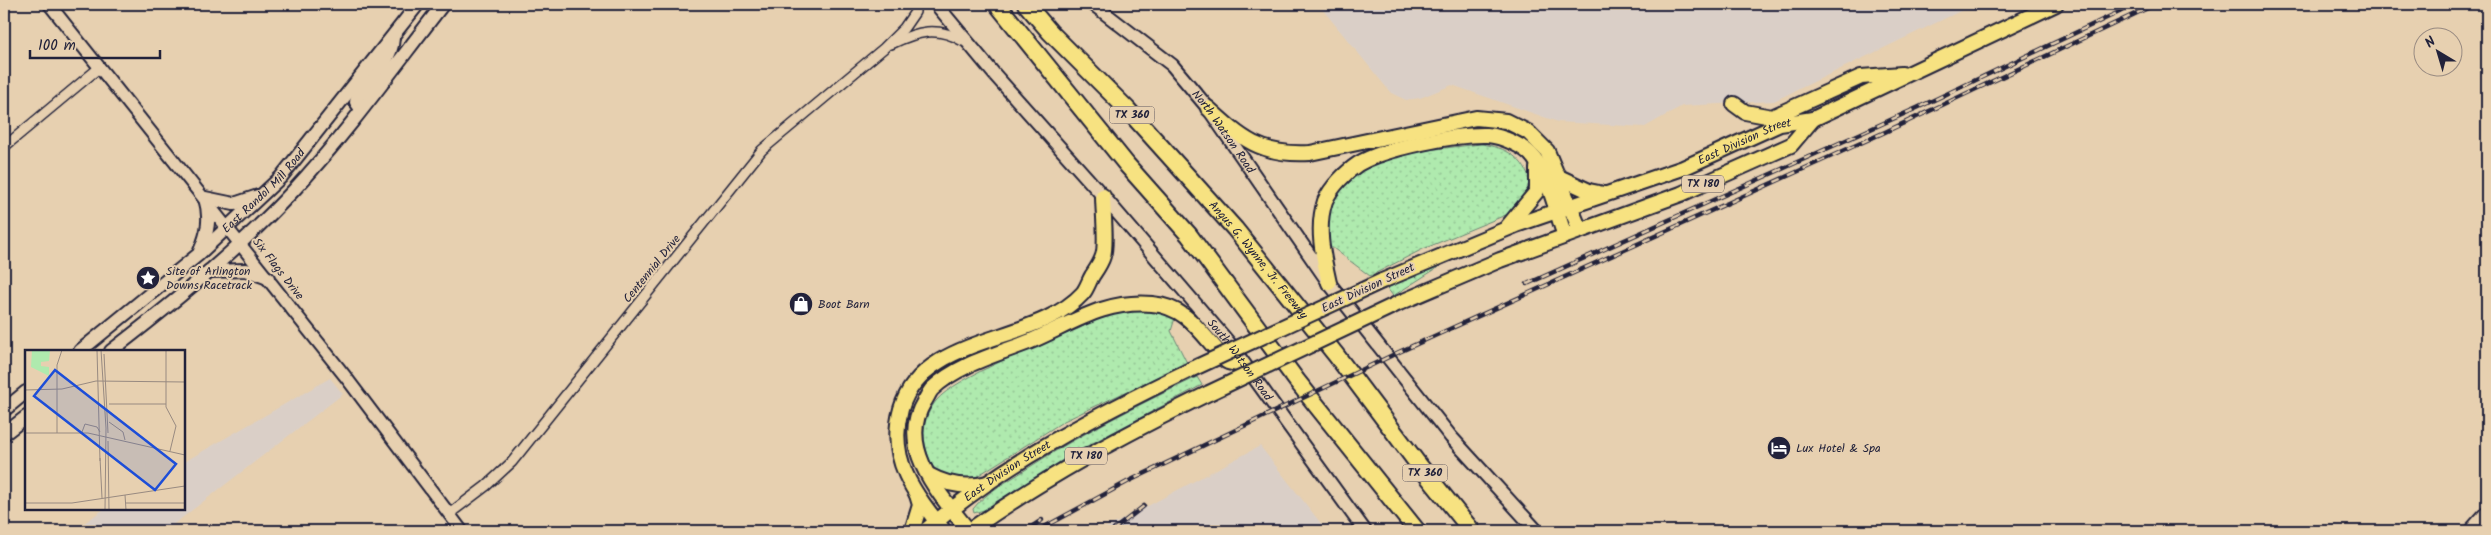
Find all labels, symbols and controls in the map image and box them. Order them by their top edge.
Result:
scale bar [30,28,160,60]
north arrow [2414,28,2464,78]
text: N [2420,31,2441,54]
text: 100 m [38,34,76,58]
street label: North Watson Road [1187,85,1261,178]
road number: TX 360 [1110,106,1154,124]
street label: East Division Street [1694,113,1793,170]
street label: East Randol Mill Road [217,143,310,238]
road number: TX 180 [1682,175,1724,192]
street label: Angus G. Wynne, Jr. Freeway [1204,196,1313,323]
street label: Centennial Drive [618,230,686,307]
street label: Six Flags Drive [248,234,309,305]
street label: East Division Street [1318,258,1418,318]
place label: Site of Arlington Downs Racetrack [166,262,253,295]
place icon: Site of Arlington Downs Racetrack [135,265,161,291]
shop icon: Boot Barn [788,291,814,317]
place label: Boot Barn [818,295,870,314]
street label: South Watson Road [1202,314,1278,406]
inset map [25,350,185,510]
street label: East Division Street [960,435,1055,506]
hotel icon: Lux Hotel & Spa [1766,435,1792,461]
place label: Lux Hotel & Spa [1796,439,1881,458]
road number: TX 180 [1065,448,1107,464]
road number: TX 360 [1402,464,1448,482]

